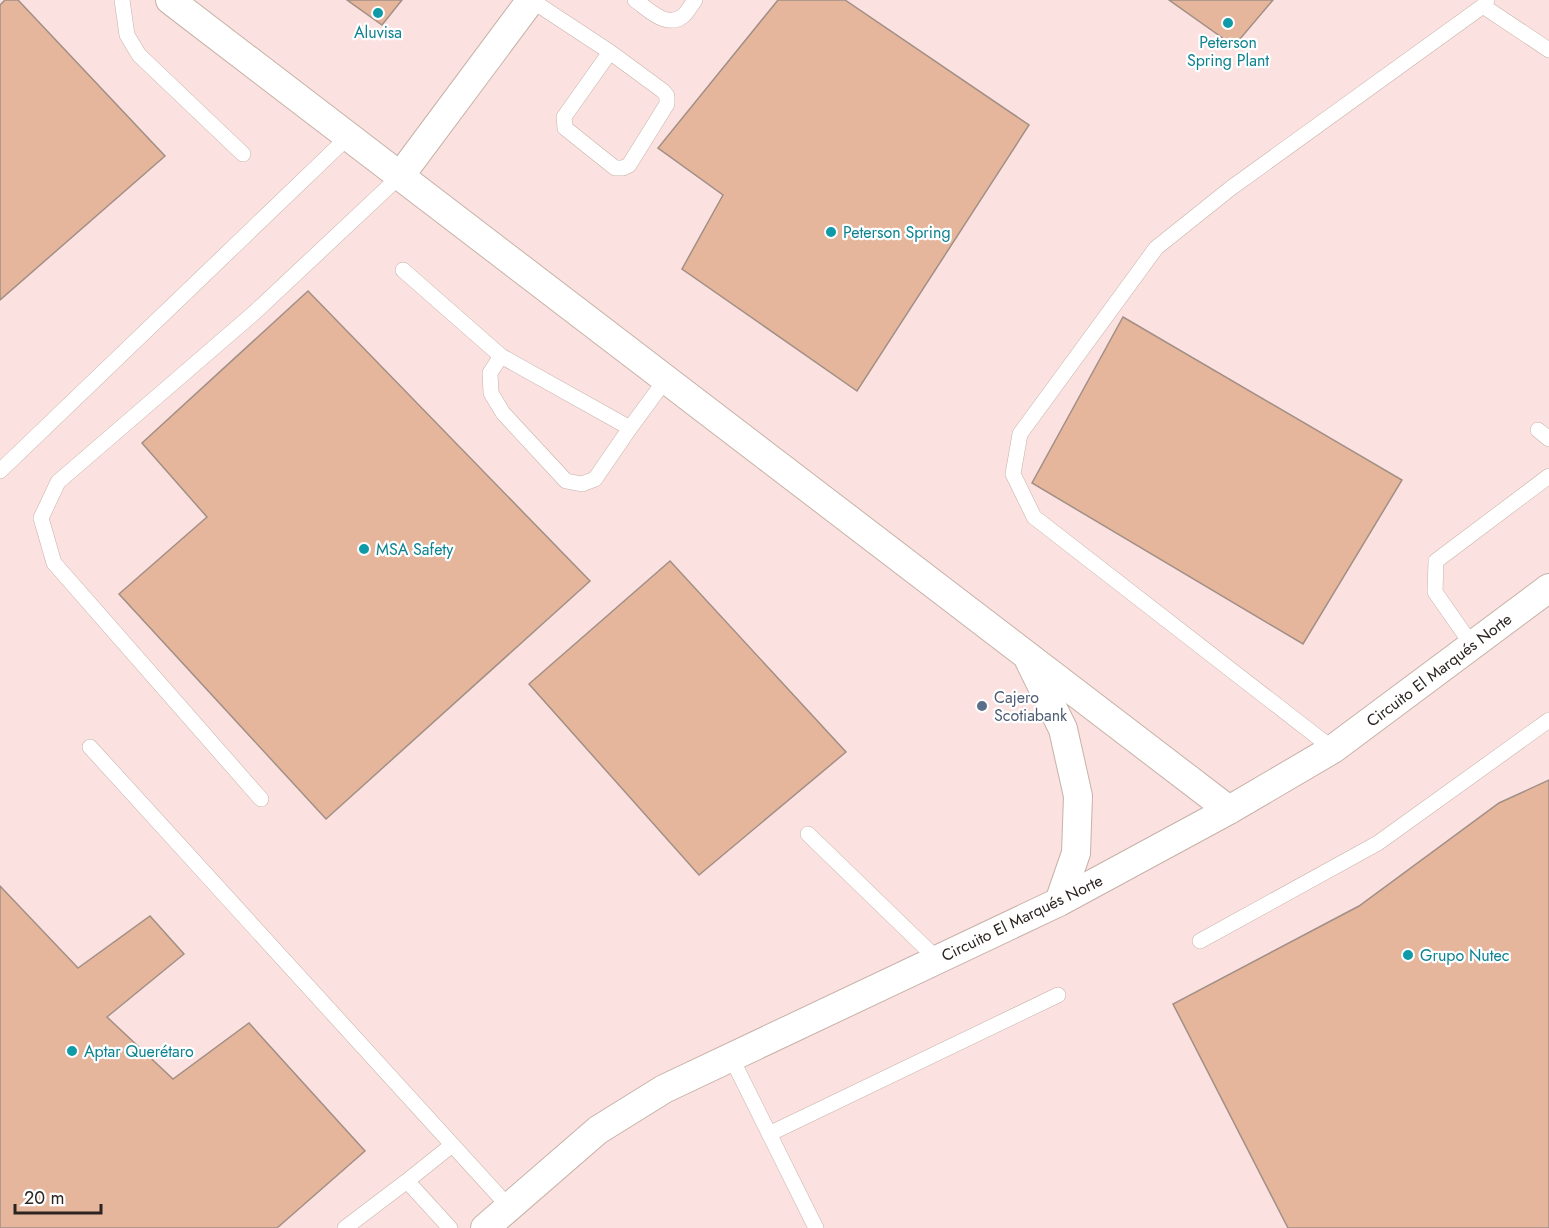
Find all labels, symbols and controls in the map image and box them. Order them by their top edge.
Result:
marker: Aluvisa [371,6,385,20]
marker: Peterson Spring Plant [1221,16,1235,30]
place label: Aluvisa [354,21,402,44]
place label: Peterson Spring Plant [1187,31,1269,72]
place label: Peterson Spring [843,221,951,244]
marker: Peterson Spring [824,225,838,239]
place label: MSA Safety [376,538,454,561]
marker: MSA Safety [357,542,371,556]
street label: Circuito El Marqués Norte [1361,608,1517,732]
place label: Cajero Scotiabank [994,686,1068,727]
marker: Cajero Scotiabank [975,699,989,713]
street label: Circuito El Marqués Norte [937,869,1107,967]
place label: Grupo Nutec [1420,944,1509,967]
marker: Grupo Nutec [1401,948,1415,962]
place label: Aptar Querétaro [84,1040,194,1063]
marker: Aptar Querétaro [65,1044,79,1058]
scale bar [15,1177,100,1215]
text: 20 m [24,1185,64,1211]

